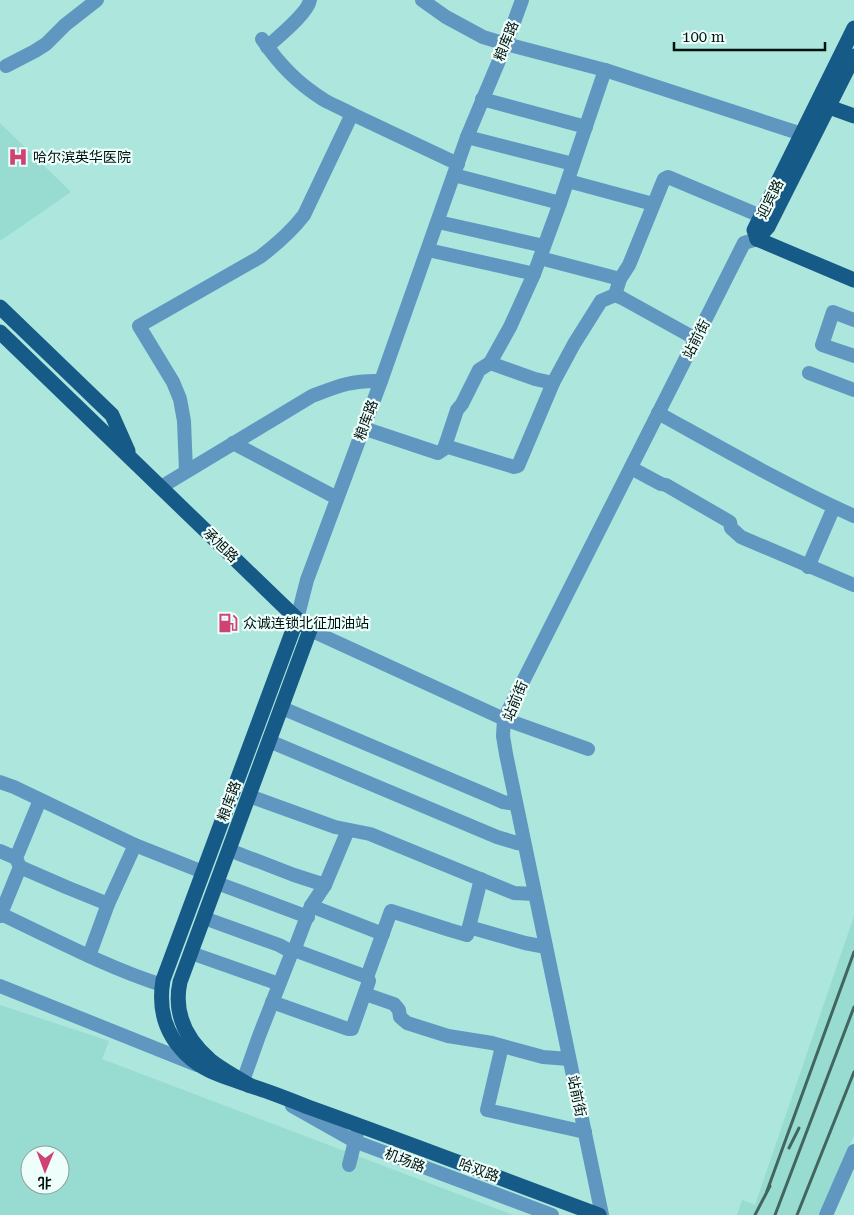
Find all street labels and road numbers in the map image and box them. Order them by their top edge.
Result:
street label: 粮库路 [491,19,521,63]
street label: 迎宾路 [754,177,786,221]
street label: 站前街 [679,317,713,361]
street label: 粮库路 [351,398,381,442]
street label: 承旭路 [200,525,242,565]
street label: 站前街 [499,679,531,723]
street label: 粮库路 [214,779,244,823]
street label: 站前街 [565,1074,589,1118]
street label: 机场路 [383,1145,427,1175]
street label: 哈双路 [457,1155,501,1185]

